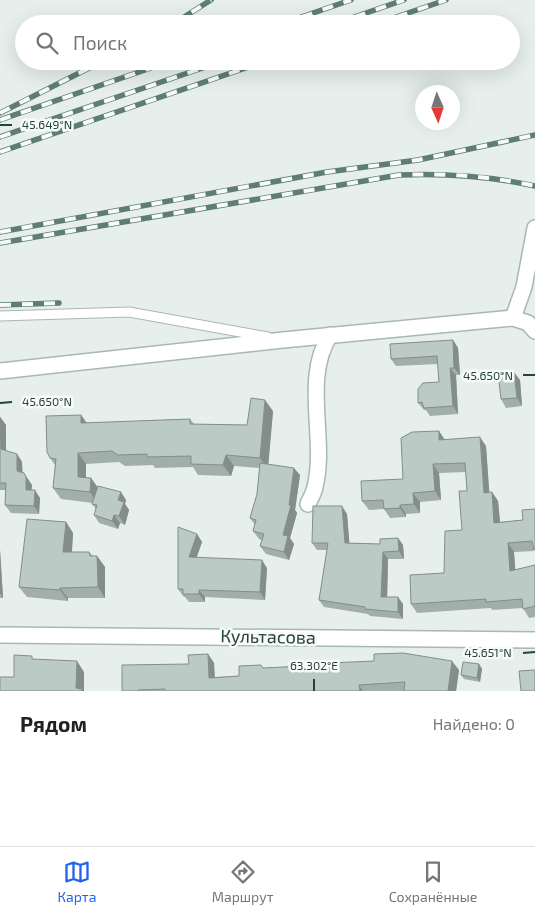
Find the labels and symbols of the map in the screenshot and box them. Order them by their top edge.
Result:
north arrow [415,85,460,130]
text: 45.649°N [22,117,72,131]
text: 45.650°N [463,368,513,382]
text: 45.650°N [22,394,72,408]
street label: Культасова [220,624,316,648]
text: 45.651°N [464,645,512,659]
text: 63.302°E [290,658,338,672]

